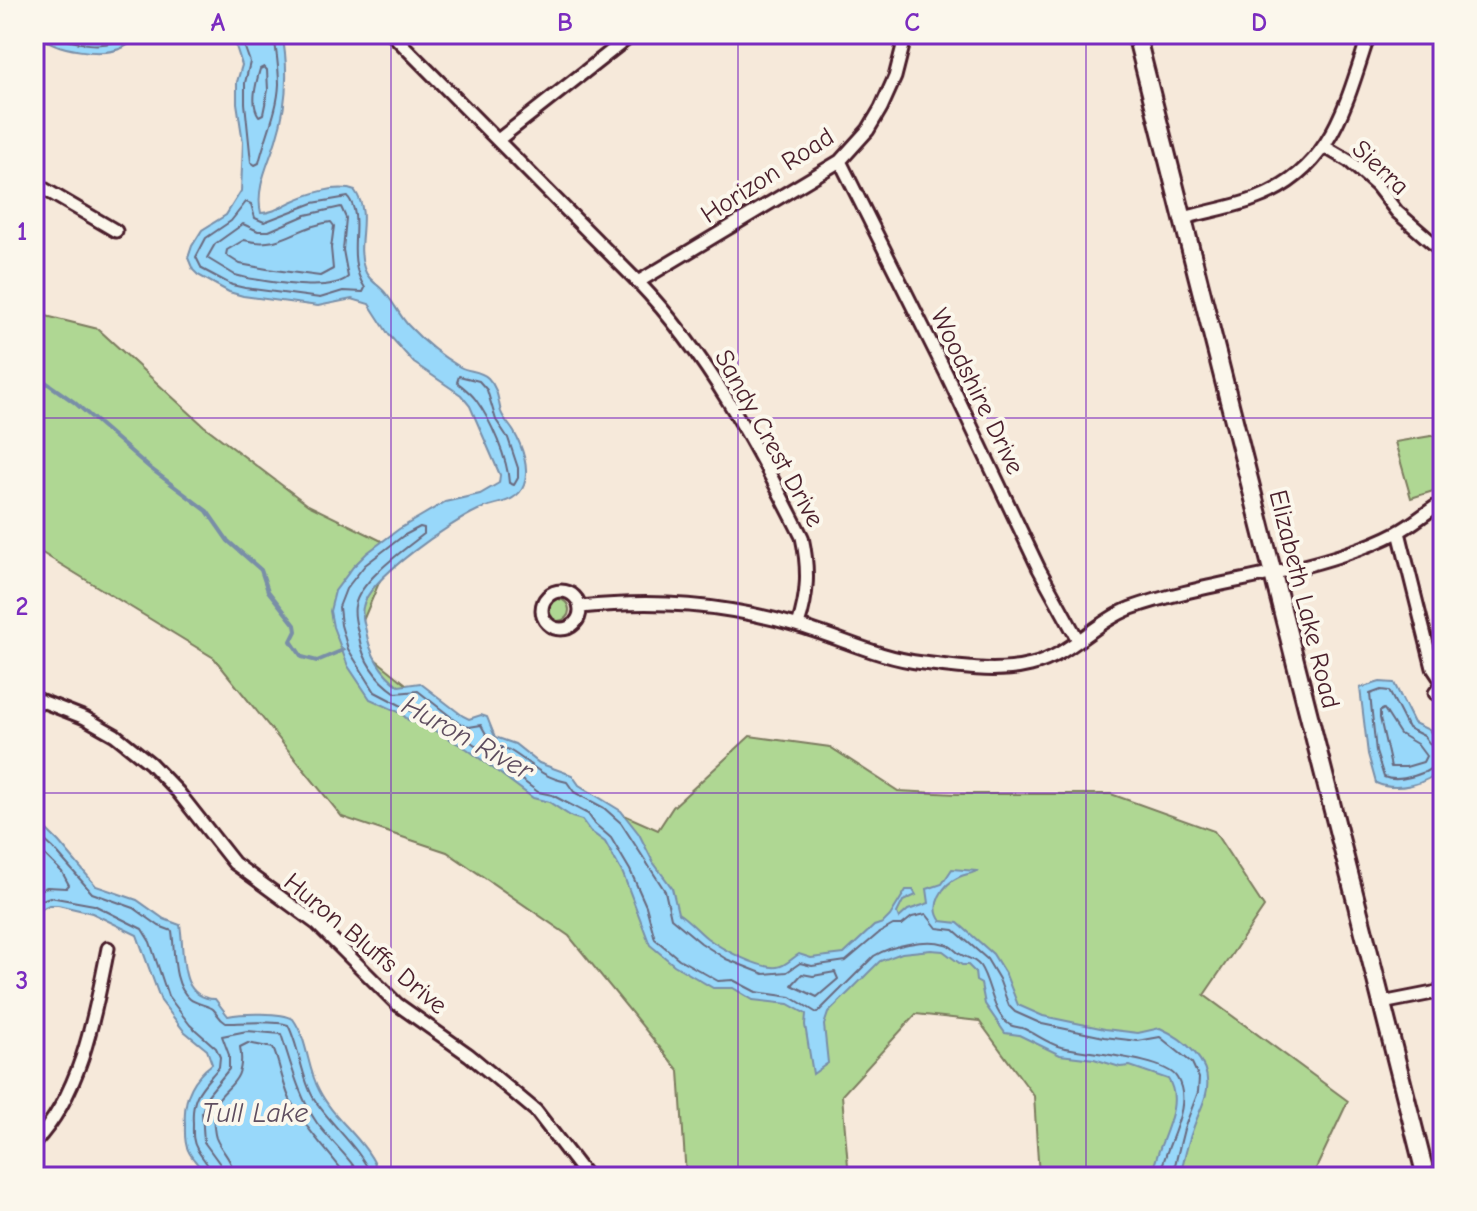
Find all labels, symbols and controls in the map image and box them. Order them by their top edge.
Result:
text: A [211,8,226,38]
text: B [557,8,573,38]
text: C [904,8,920,38]
text: D [1251,8,1267,38]
street label: Horizon Road [695,122,840,230]
street label: Sierra [1346,134,1415,202]
text: 1 [17,217,27,247]
street label: Woodshire Drive [924,304,1030,479]
street label: Sandy Crest Drive [708,345,830,532]
street label: Elizabeth Lake Road [1262,487,1346,712]
text: 2 [16,592,28,622]
water label: Huron River [396,689,540,788]
street label: Huron Bluffs Drive [278,867,453,1021]
text: 3 [16,966,28,996]
water label: Tull Lake [202,1097,308,1129]

